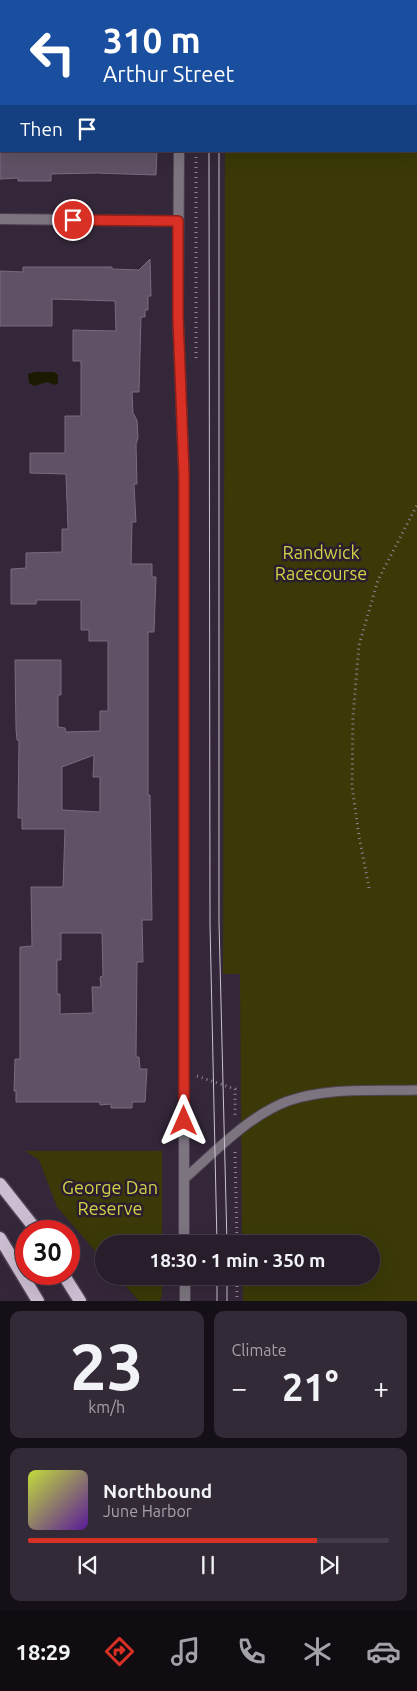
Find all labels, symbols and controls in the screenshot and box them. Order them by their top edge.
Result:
icon: left [20,20,85,85]
text: 310 m [103,20,201,60]
text: Arthur Street [103,61,234,86]
icon: arrive [73,115,101,143]
text: Then [20,118,63,140]
pin [52,199,94,241]
icon: arrive [59,206,87,234]
park label: Randwick Racecourse [275,542,367,583]
position arrow [157,1094,209,1146]
park label: George Dan Reserve [62,1177,158,1218]
speed limit sign: 30 [15,1220,80,1285]
text: 18:30 · 1 min · 350 m [150,1249,325,1271]
text: 23 [70,1329,143,1402]
text: Climate [232,1341,287,1359]
text: 21° [282,1366,338,1408]
text: − [232,1372,247,1403]
text: + [373,1372,389,1403]
text: km/h [88,1398,125,1416]
text: Northbound [103,1480,212,1502]
text: June Harbor [103,1502,192,1520]
icon: previous [74,1551,102,1579]
icon: pause [194,1551,222,1579]
icon: next [315,1551,343,1579]
icon: directions [102,1634,137,1669]
icon: music [168,1634,203,1669]
icon: phone [234,1634,269,1669]
icon: climate [300,1634,335,1669]
icon: car [366,1634,401,1669]
text: 18:29 [16,1639,71,1664]

